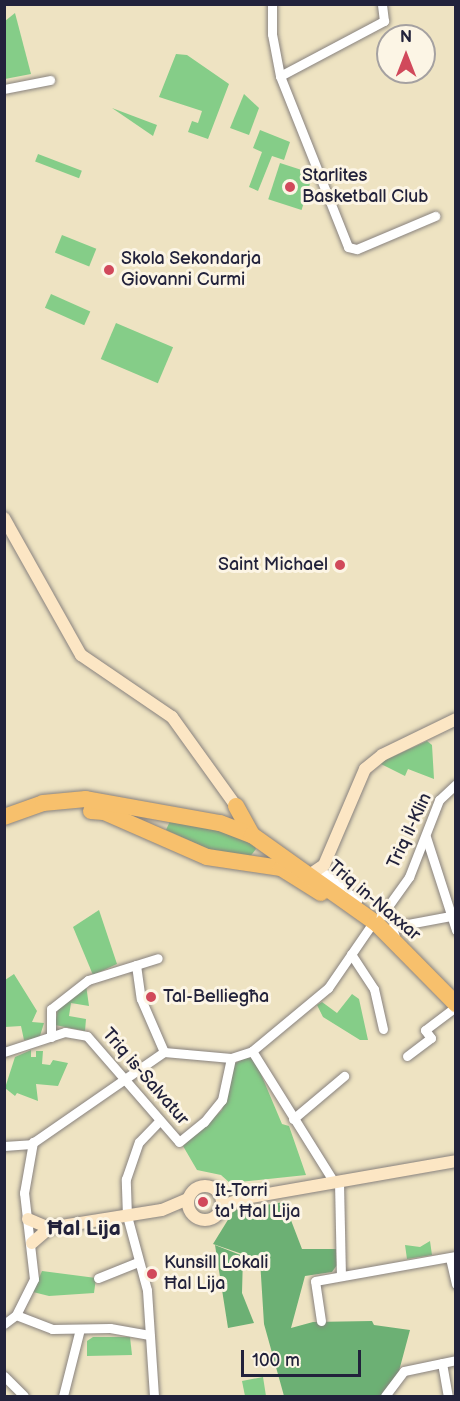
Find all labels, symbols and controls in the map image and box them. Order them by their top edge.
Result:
north arrow [376,24,436,84]
text: N [400,28,412,47]
place label: Starlites Basketball Club [302,166,428,208]
marker: Starlites Basketball Club [283,180,297,194]
place label: Skola Sekondarja Giovanni Curmi [121,249,261,292]
marker: Skola Sekondarja Giovanni Curmi [102,263,116,277]
place label: Saint Michael [218,554,328,576]
marker: Saint Michael [333,558,347,572]
street label: Triq il-Klin [383,790,437,872]
street label: Triq in-Naxxar [324,856,424,946]
place label: Tal-Belliegħa [163,986,269,1008]
marker: Tal-Belliegħa [144,990,158,1004]
street label: Triq is-Salvatur [97,1024,193,1130]
place label: It-Torri ta' Ħal Lija [215,1181,300,1224]
marker: It-Torri ta' Ħal Lija [196,1195,210,1209]
district label: Ħal Lija [47,1216,121,1242]
place label: Kunsill Lokali Ħal Lija [164,1253,268,1296]
marker: Kunsill Lokali Ħal Lija [145,1267,159,1281]
scale bar [244,1338,364,1376]
text: 100 m [252,1350,300,1371]

